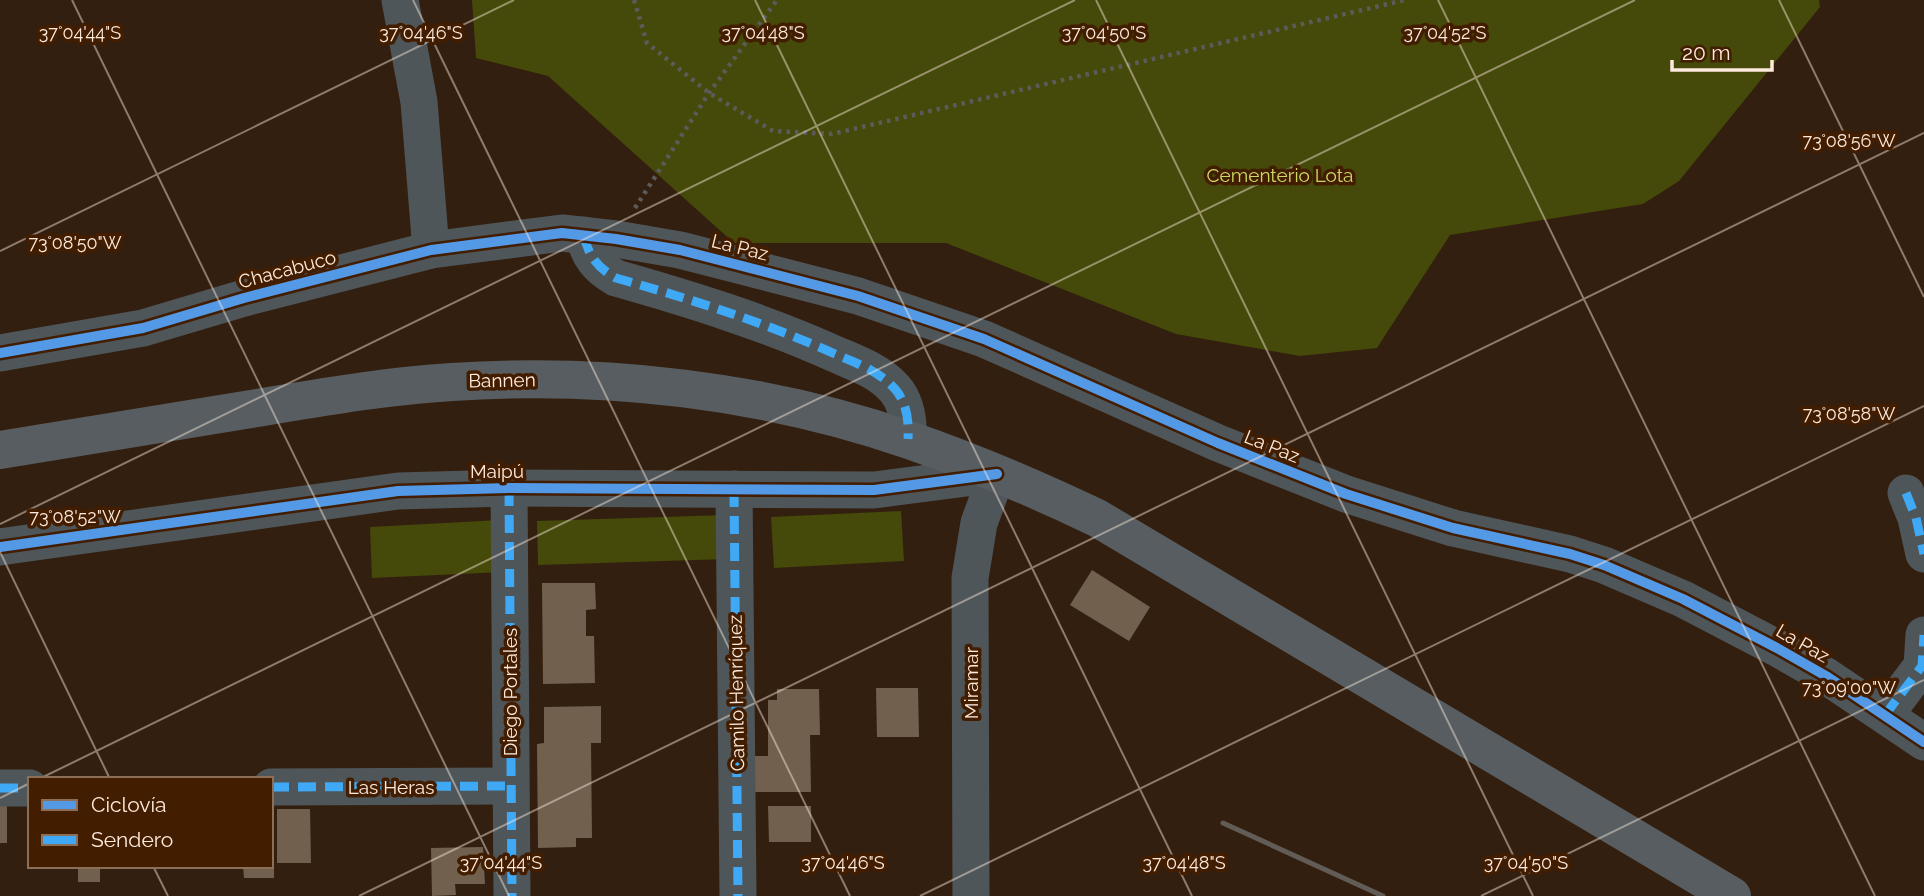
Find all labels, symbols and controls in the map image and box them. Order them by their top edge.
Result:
text: 37°04'44"S [39,22,121,43]
text: 37°04'46"S [379,22,463,43]
text: 37°04'48"S [721,22,805,43]
text: 37°04'50"S [1062,22,1146,43]
text: 37°04'52"S [1404,22,1487,43]
scale bar [1672,28,1772,72]
text: 20 m [1682,40,1730,65]
text: 73°08'56"W [1803,130,1896,151]
park label: Cementerio Lota [1207,164,1353,186]
street label: La Paz [709,229,771,265]
text: 73°08'50"W [28,232,122,253]
street label: Chacabuco [236,245,338,293]
street label: Bannen [468,368,536,392]
text: 73°08'58"W [1803,403,1896,424]
street label: La Paz [1241,425,1303,467]
street label: Maipú [470,460,524,482]
text: 73°08'52"W [29,506,121,527]
street label: Camilo Henríquez [724,615,748,771]
street label: La Paz [1773,619,1833,667]
street label: Diego Portales [499,628,521,756]
street label: Miramar [960,647,982,719]
text: 73°09'00"W [1802,677,1896,698]
street label: Las Heras [348,776,434,798]
legend [28,777,273,868]
text: Ciclovía [91,792,167,817]
text: Sendero [91,827,173,852]
text: 37°04'44"S [460,852,542,873]
text: 37°04'46"S [801,852,885,873]
text: 37°04'48"S [1142,852,1226,873]
text: 37°04'50"S [1484,852,1568,873]

